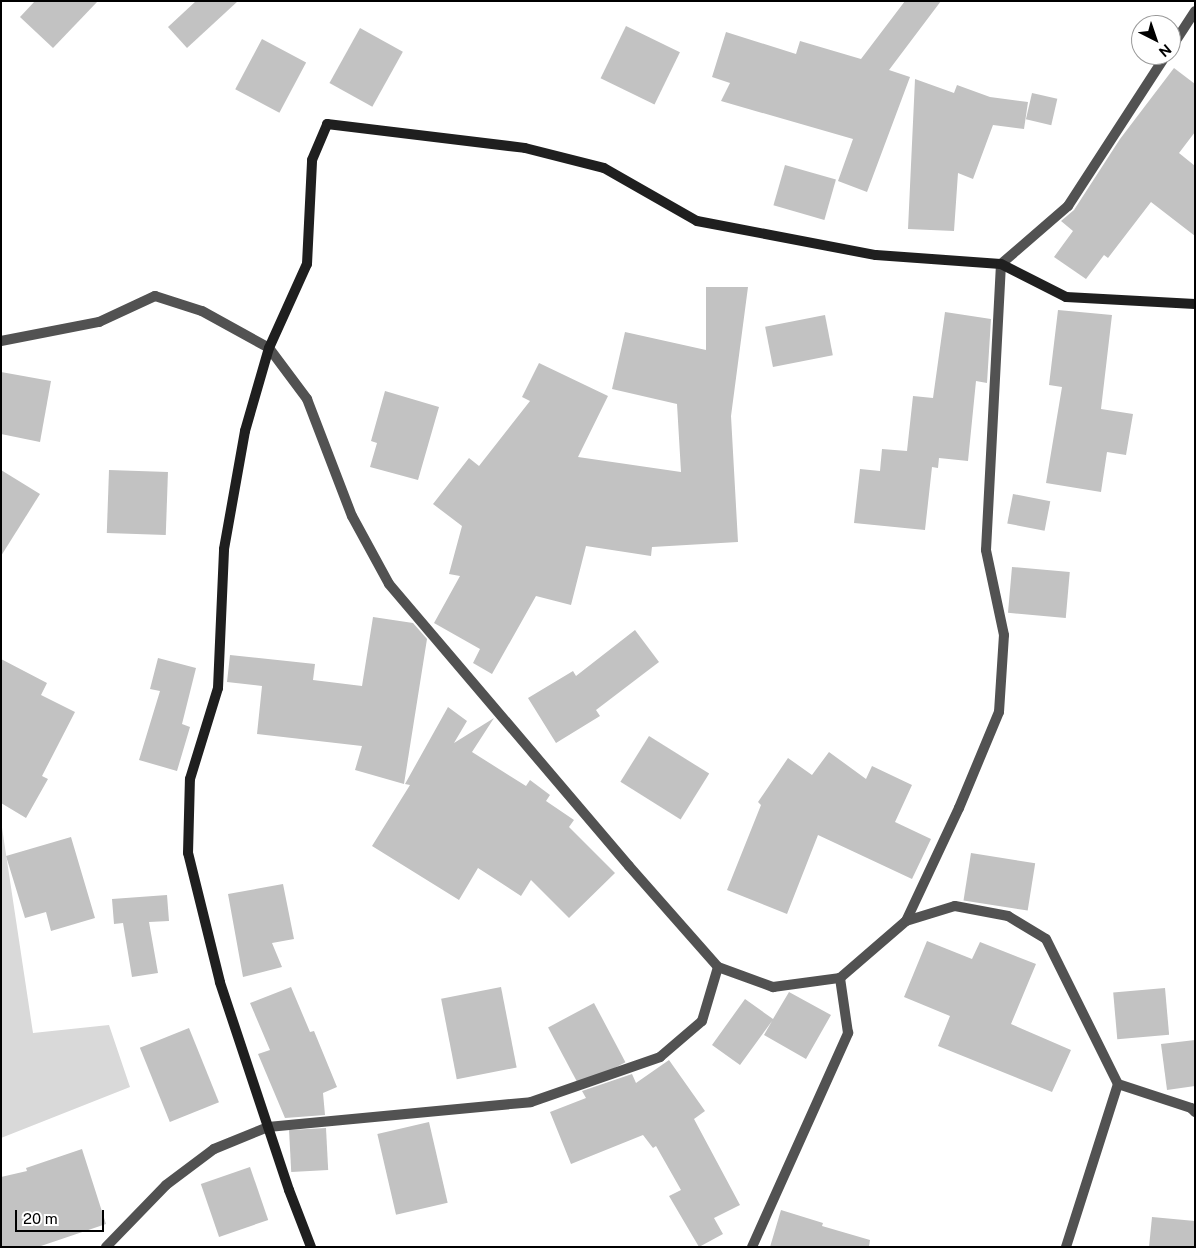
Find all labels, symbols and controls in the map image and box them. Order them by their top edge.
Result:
north arrow [1131,15,1181,65]
text: N [1156,41,1175,60]
scale bar [18,1200,106,1232]
text: 20 m [23,1210,58,1227]

